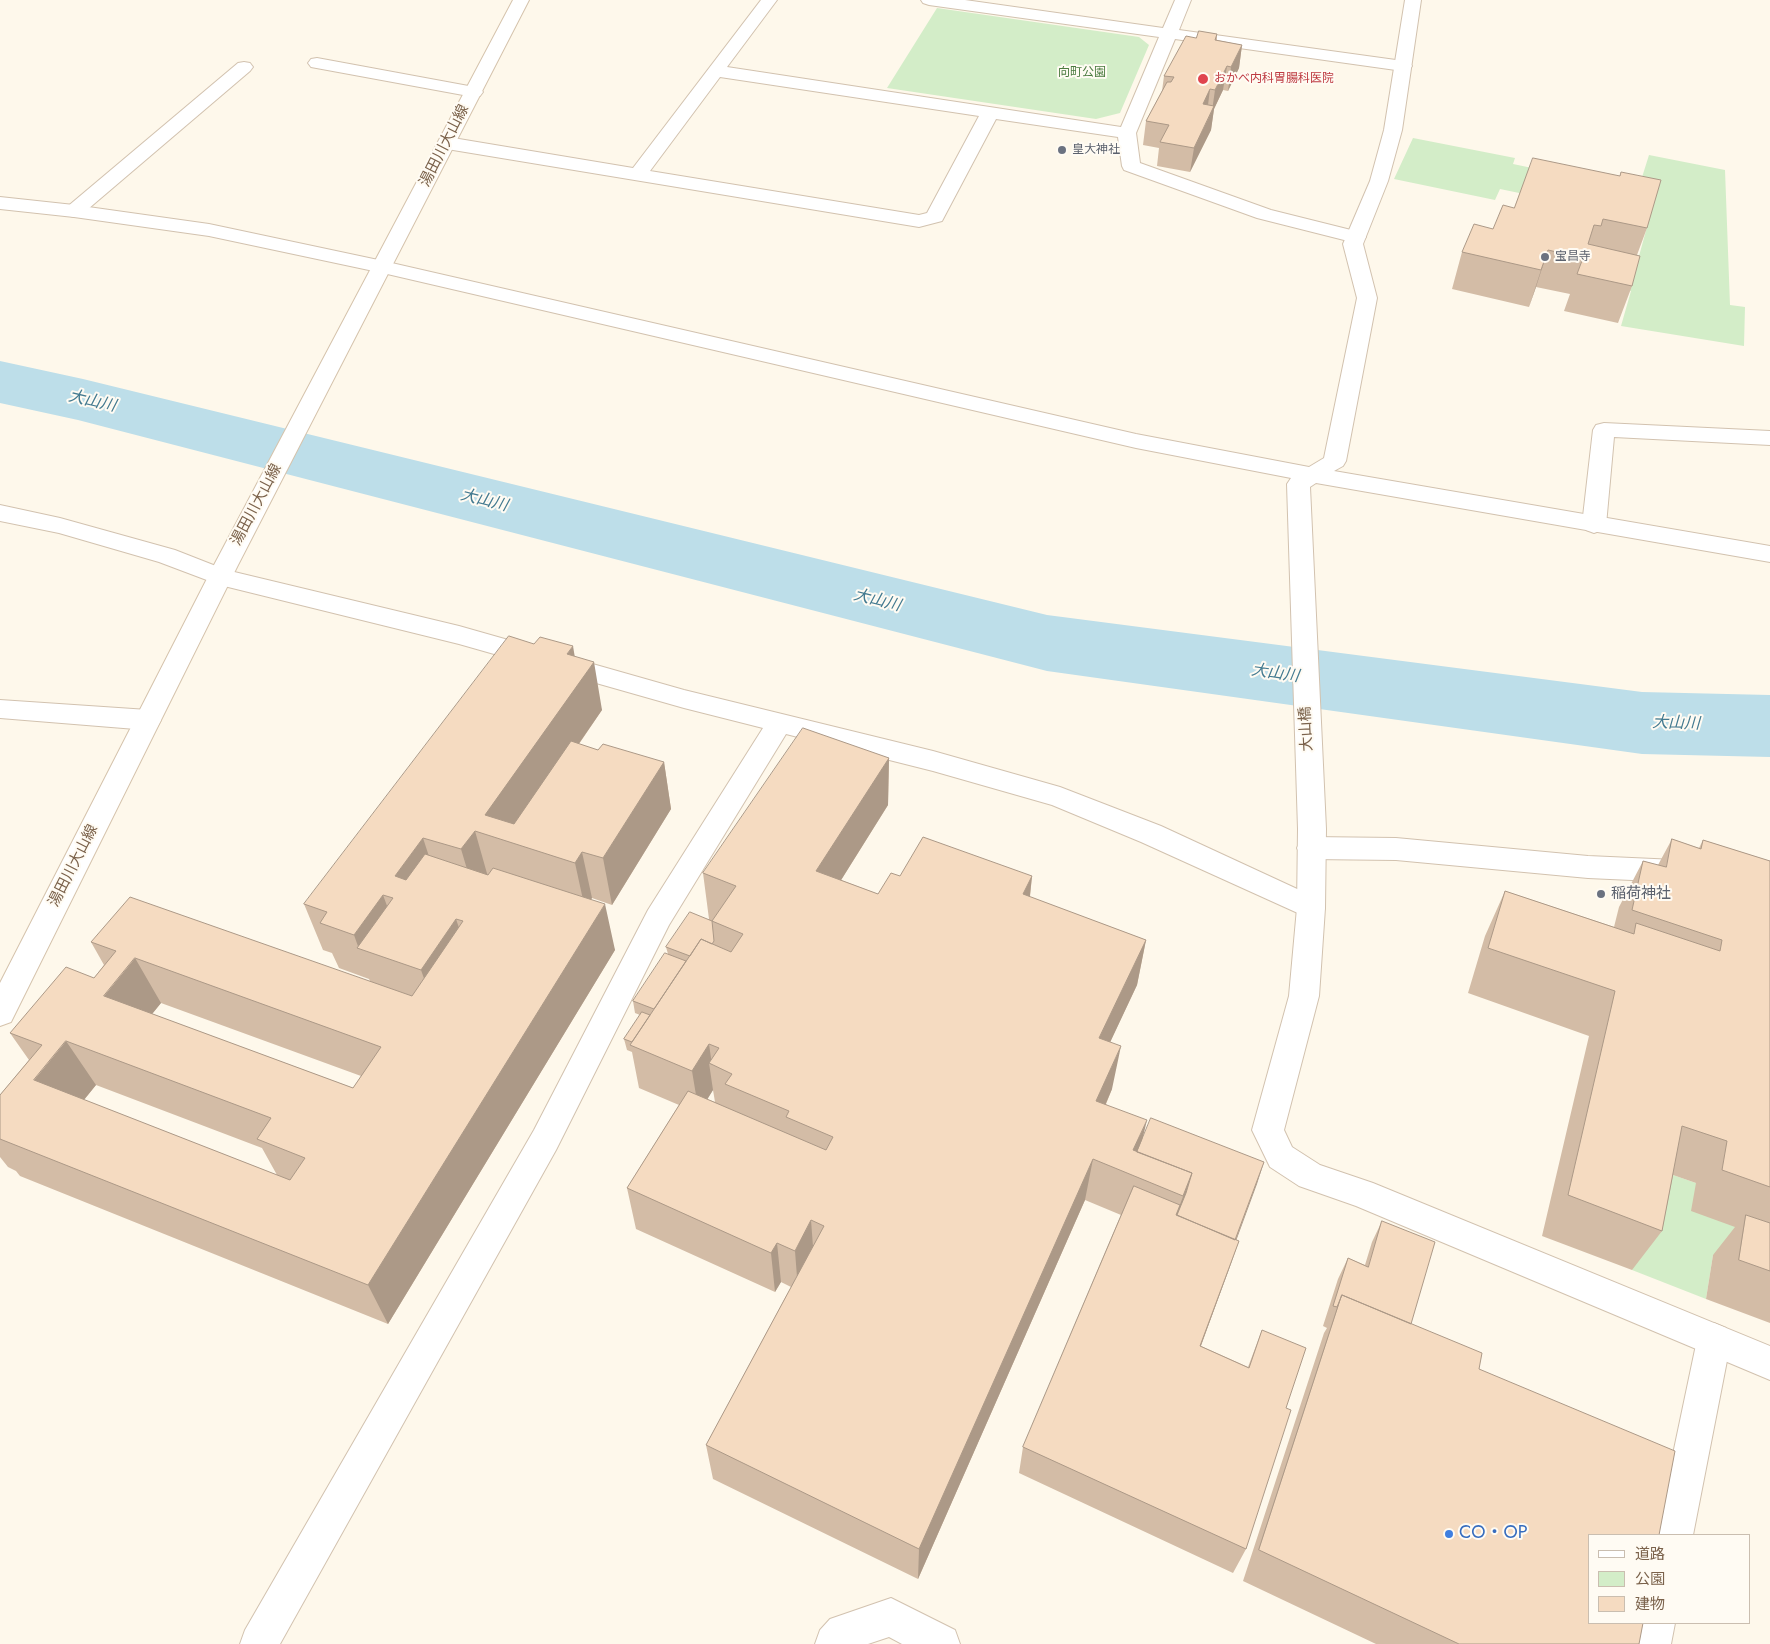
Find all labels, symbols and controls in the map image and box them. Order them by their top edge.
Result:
park label: 向町公園 [1058,66,1106,80]
marker: おかべ内科胃腸科医院 [1196,72,1210,86]
place label: おかべ内科胃腸科医院 [1214,72,1334,86]
street label: 湯田川大山線 [417,102,473,190]
place label: 皇大神社 [1072,143,1120,157]
marker: 皇大神社 [1056,144,1068,156]
place label: 宝昌寺 [1555,250,1591,264]
marker: 宝昌寺 [1539,251,1551,263]
water label: 大山川 [66,387,118,417]
street label: 湯田川大山線 [228,461,286,549]
water label: 大山川 [458,486,510,516]
water label: 大山川 [851,586,903,616]
water label: 大山川 [1250,661,1300,687]
street label: 大山橋 [1297,706,1317,752]
water label: 大山川 [1652,714,1700,734]
street label: 湯田川大山線 [46,822,102,910]
place label: 稲荷神社 [1611,885,1671,903]
marker: 稲荷神社 [1595,888,1607,900]
place label: CO・OP [1459,1523,1528,1545]
marker: CO・OP [1443,1528,1455,1540]
legend [1588,1534,1750,1624]
text: 道路 [1635,1543,1665,1565]
text: 公園 [1635,1568,1665,1590]
text: 建物 [1635,1593,1665,1615]

